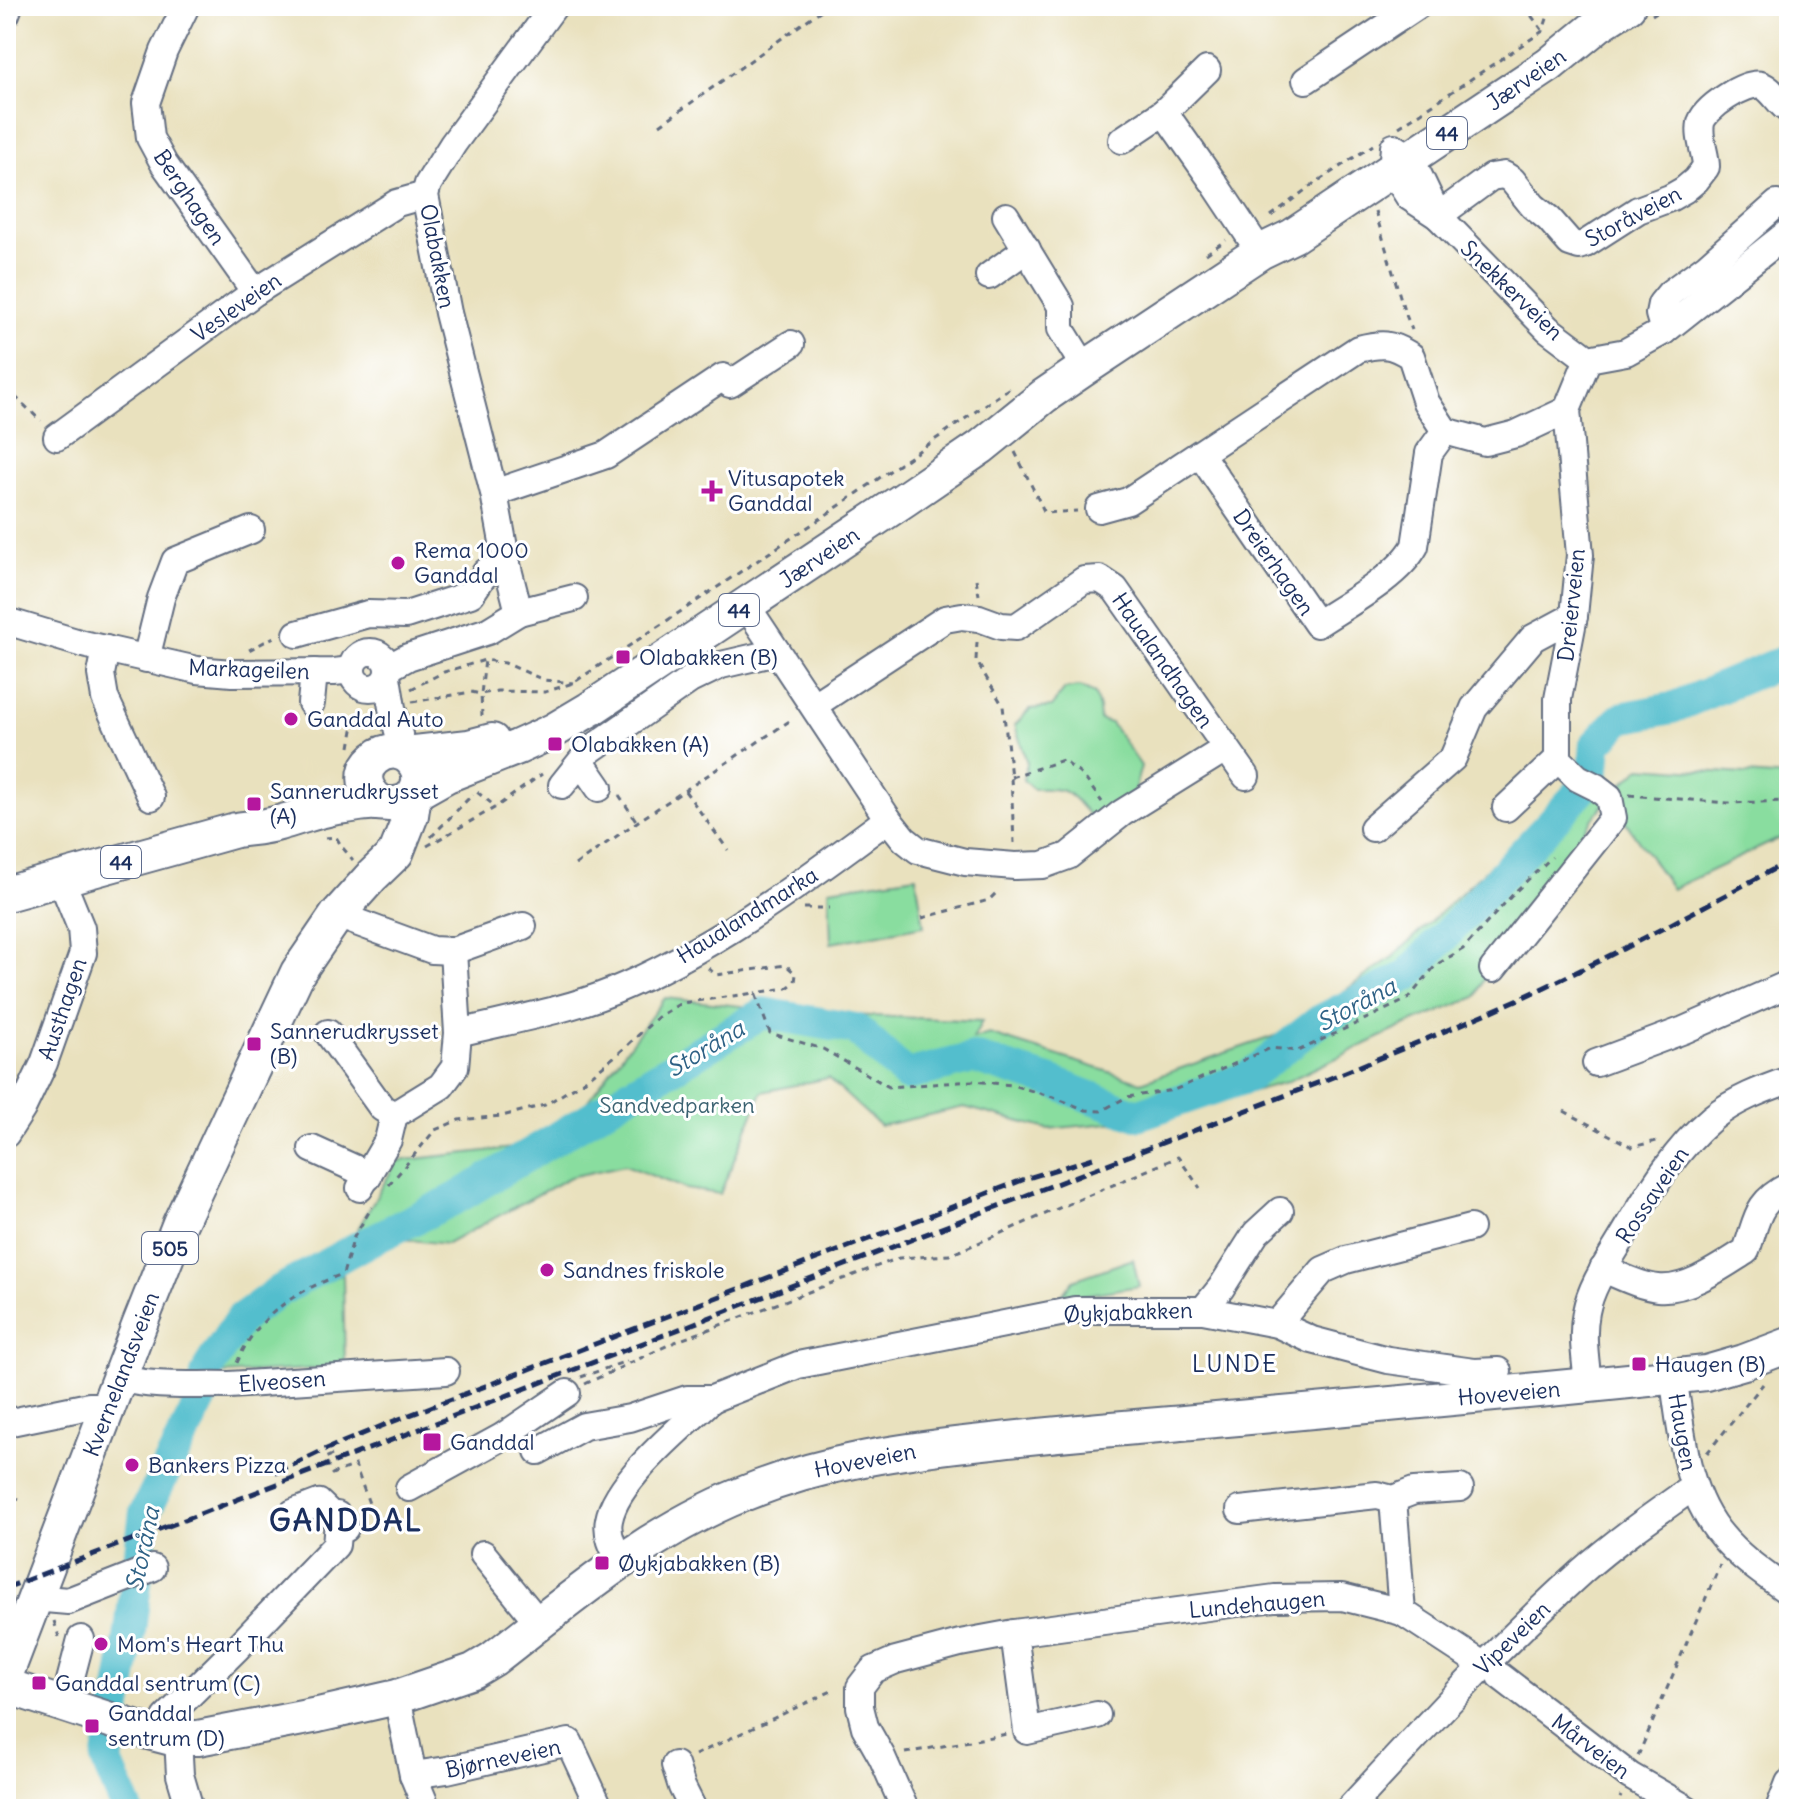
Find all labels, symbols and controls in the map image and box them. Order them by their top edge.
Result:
street label: Jærveien [1481,42,1571,116]
road number: 44 [1427,117,1467,149]
street label: Berghagen [148,144,232,250]
street label: Storåveien [1580,179,1686,253]
street label: Olabakken [414,201,462,311]
street label: Snekkerveien [1455,234,1569,346]
street label: Vesleveien [186,266,286,348]
place label: Vitusapotek Ganddal [728,464,845,517]
marker: Vitusapotek Ganddal [703,482,721,500]
street label: Dreierhagen [1227,503,1321,621]
street label: Jærveien [774,520,864,594]
place label: Rema 1000 Ganddal [414,536,529,589]
street label: Dreierveien [1551,547,1591,663]
marker: Rema 1000 Ganddal [389,554,407,572]
street label: Haualandhagen [1106,587,1220,733]
road number: 44 [719,594,759,626]
place label: Olabakken (B) [639,643,778,671]
marker: Olabakken (B) [614,648,632,666]
street label: Markageilen [188,653,310,685]
place label: Ganddal Auto [307,705,444,733]
marker: Ganddal Auto [282,710,300,728]
place label: Olabakken (A) [571,730,709,758]
marker: Olabakken (A) [546,735,564,753]
place label: Sannerudkrysset (A) [270,777,439,830]
marker: Sannerudkrysset (A) [245,795,263,813]
road number: 44 [101,846,141,878]
street label: Haualandmarka [671,860,823,970]
street label: Austhagen [31,954,93,1064]
water label: Storåna [1311,970,1402,1037]
water label: Storåna [661,1013,750,1083]
place label: Sannerudkrysset (B) [270,1017,439,1070]
marker: Sannerudkrysset (B) [245,1035,263,1053]
park label: Sandvedparken [599,1091,755,1119]
street label: Rossaveien [1609,1141,1695,1249]
road number: 505 [142,1232,198,1264]
place label: Sandnes friskole [563,1256,725,1284]
marker: Sandnes friskole [538,1261,556,1279]
street label: Kvernelandsveien [77,1288,165,1460]
street label: Øykjabakken [1063,1296,1193,1328]
district label: LUNDE [1192,1348,1278,1378]
place label: Haugen (B) [1655,1350,1765,1378]
marker: Haugen (B) [1630,1355,1648,1373]
street label: Elveosen [237,1364,327,1398]
street label: Hoveveien [1457,1375,1561,1411]
street label: Haugen [1662,1391,1704,1473]
place label: Ganddal [450,1428,535,1456]
marker: Ganddal [421,1431,443,1453]
street label: Hoveveien [812,1436,918,1484]
place label: Bankers Pizza [148,1451,286,1479]
marker: Bankers Pizza [123,1456,141,1474]
district label: GANDDAL [269,1501,423,1539]
water label: Storåna [118,1503,166,1594]
place label: Øykjabakken (B) [618,1549,780,1577]
marker: Øykjabakken (B) [593,1554,611,1572]
street label: Lundehaugen [1188,1584,1326,1624]
street label: Vipeveien [1468,1595,1556,1681]
place label: Mom's Heart Thu [117,1630,284,1658]
marker: Mom's Heart Thu [92,1635,110,1653]
place label: Ganddal sentrum (C) [55,1669,260,1697]
marker: Ganddal sentrum (C) [30,1674,48,1692]
place label: Ganddal sentrum (D) [108,1699,225,1752]
street label: Mårveien [1546,1707,1636,1785]
marker: Ganddal sentrum (D) [83,1717,101,1735]
street label: Bjørneveien [443,1732,563,1784]

